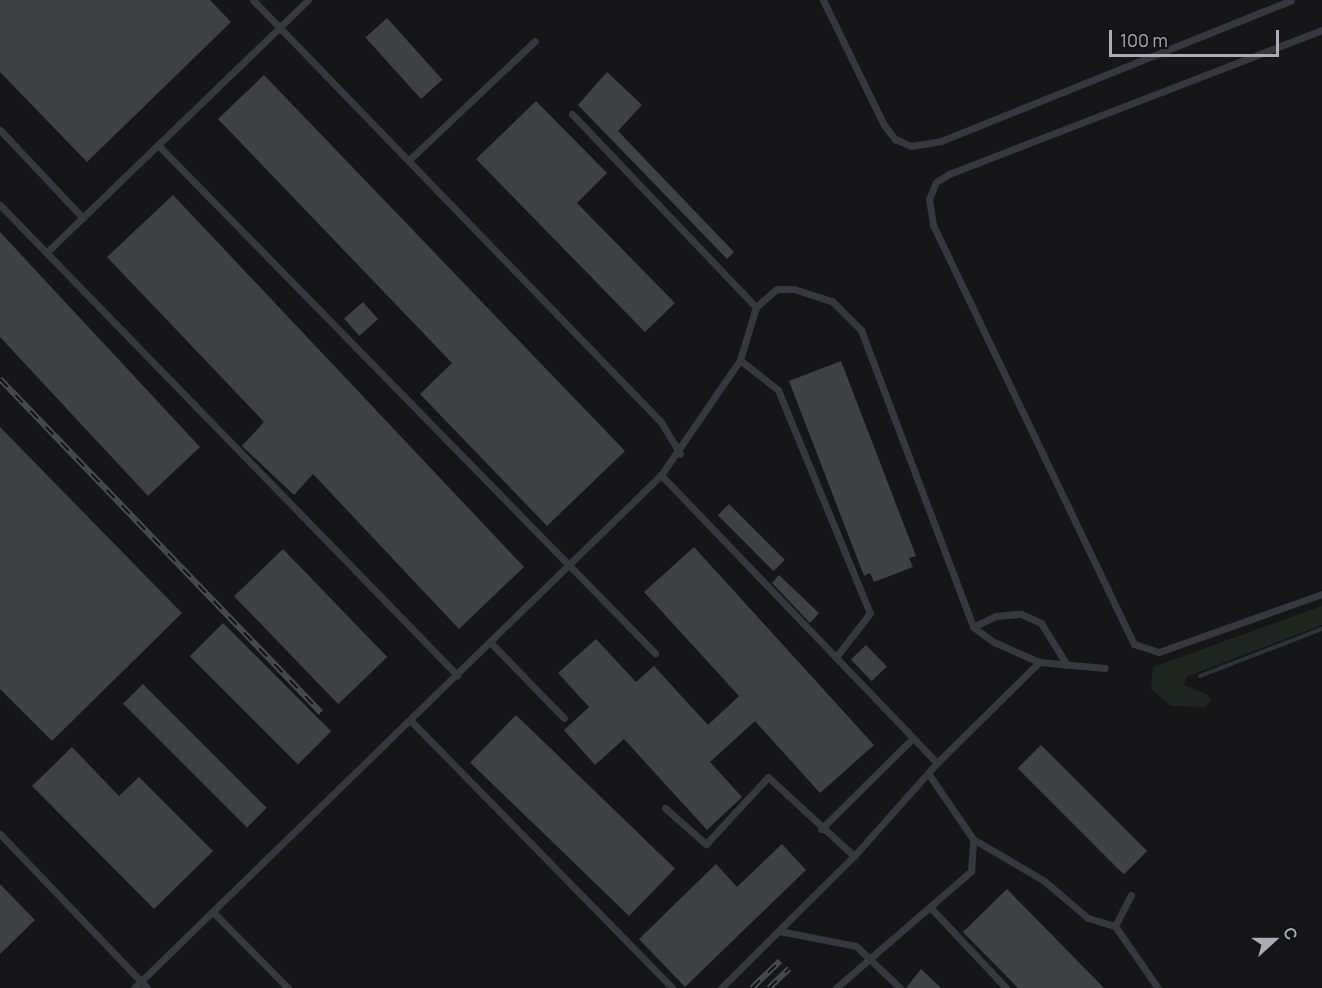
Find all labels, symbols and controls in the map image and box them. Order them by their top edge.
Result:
scale bar [1112,18,1282,56]
text: 100 m [1120,28,1168,52]
north arrow [1244,910,1304,970]
text: С [1278,924,1303,943]

